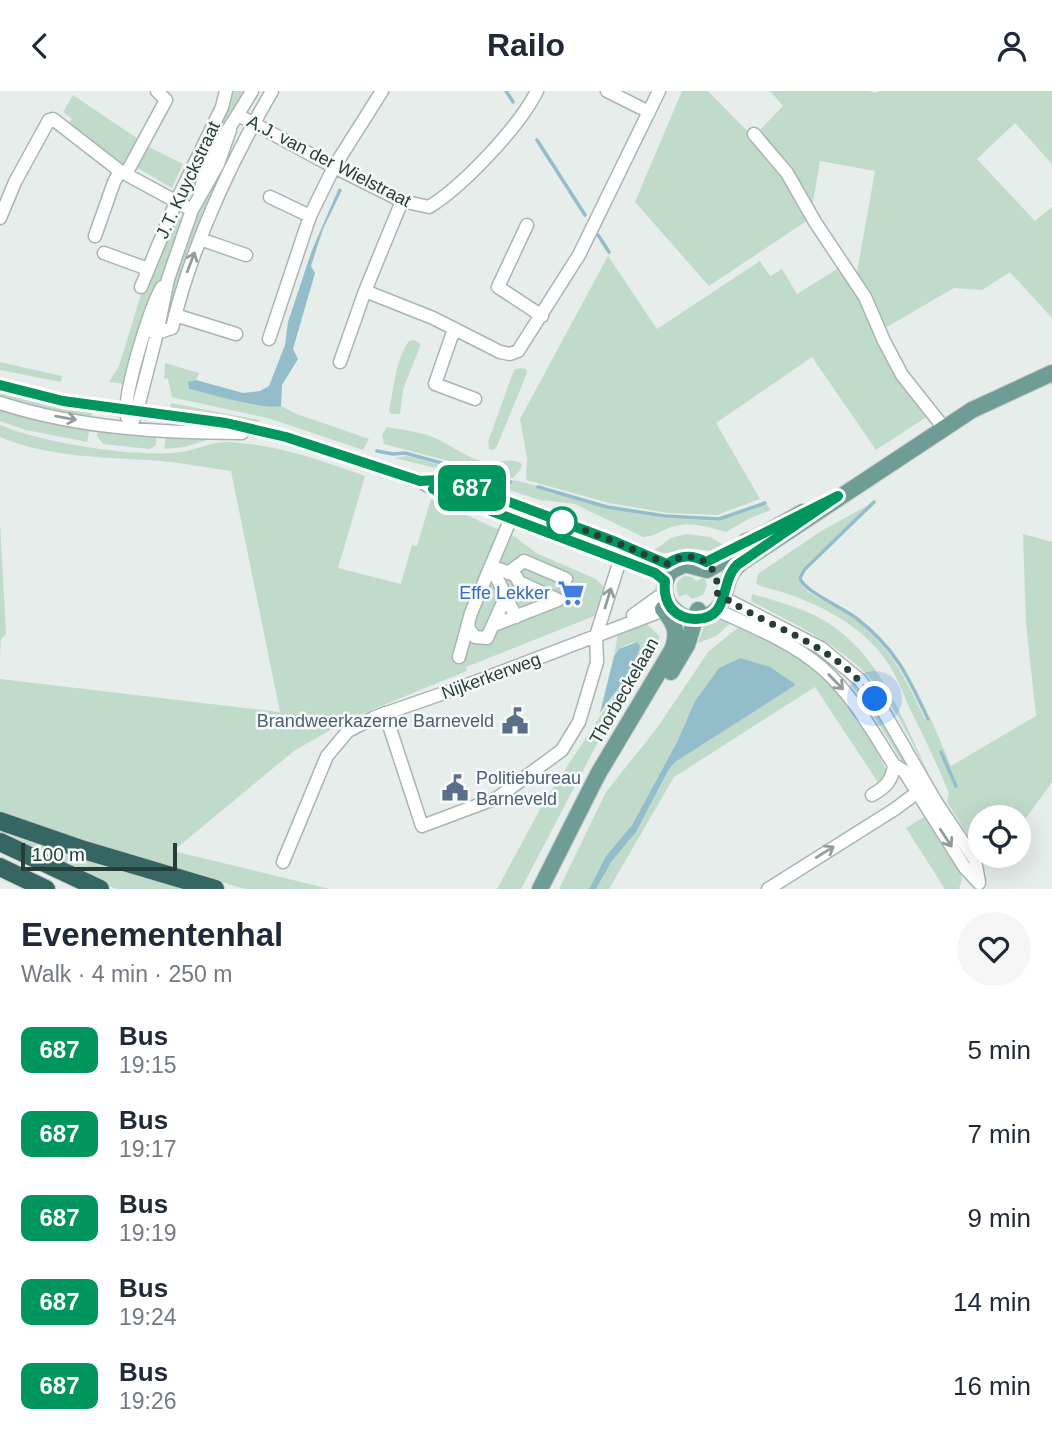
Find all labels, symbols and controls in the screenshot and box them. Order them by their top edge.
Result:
icon: back [21,27,59,65]
text: Railo [487,27,565,63]
icon: person [993,27,1031,65]
street label: A.J. van der Wielstraat [244,111,414,211]
street label: J.T. Kuyckstraat [152,118,224,242]
one-way arrow [185,252,198,274]
one-way arrow [54,412,77,425]
line badge: 687 [432,465,512,511]
text: 687 [452,474,492,501]
unlabelled marker [547,507,577,537]
supermarket icon: Effe Lekker [556,578,586,608]
place label: Effe Lekker [459,583,550,603]
one-way arrow [602,587,615,609]
street label: Thorbeckelaan [586,634,662,748]
street label: Nijkerkerweg [439,649,543,703]
one-way arrow [827,673,844,690]
your location [857,681,892,716]
public building icon: Brandweerkazerne Barneveld [500,706,530,736]
place label: Brandweerkazerne Barneveld [257,711,494,731]
place label: Politiebureau Barneveld [476,768,581,809]
public building icon: Politiebureau Barneveld [440,773,470,803]
map controls [968,805,1031,868]
button: locate [968,805,1031,868]
one-way arrow [939,827,953,847]
scale bar [21,840,177,872]
text: 100 m [32,844,85,865]
one-way arrow [815,845,835,859]
button: heart [957,912,1031,986]
text: Evenementenhal [21,916,283,953]
text: Walk · 4 min · 250 m [21,961,232,987]
text: Bus [119,1021,168,1051]
text: 5 min [967,1035,1031,1065]
text: 687 [39,1036,80,1063]
text: 19:15 [119,1052,177,1078]
text: Bus [119,1105,168,1135]
text: 7 min [967,1119,1031,1149]
text: 687 [39,1120,80,1147]
text: 19:17 [119,1136,177,1162]
text: Bus [119,1189,168,1219]
text: 9 min [967,1203,1031,1233]
text: 687 [39,1204,80,1231]
text: 19:19 [119,1220,177,1246]
text: Bus [119,1273,168,1303]
text: 14 min [953,1287,1031,1317]
text: 687 [39,1288,80,1315]
text: 19:24 [119,1304,177,1330]
text: Bus [119,1357,168,1387]
text: 16 min [953,1371,1031,1401]
text: 687 [39,1372,80,1399]
text: 19:26 [119,1388,177,1414]

